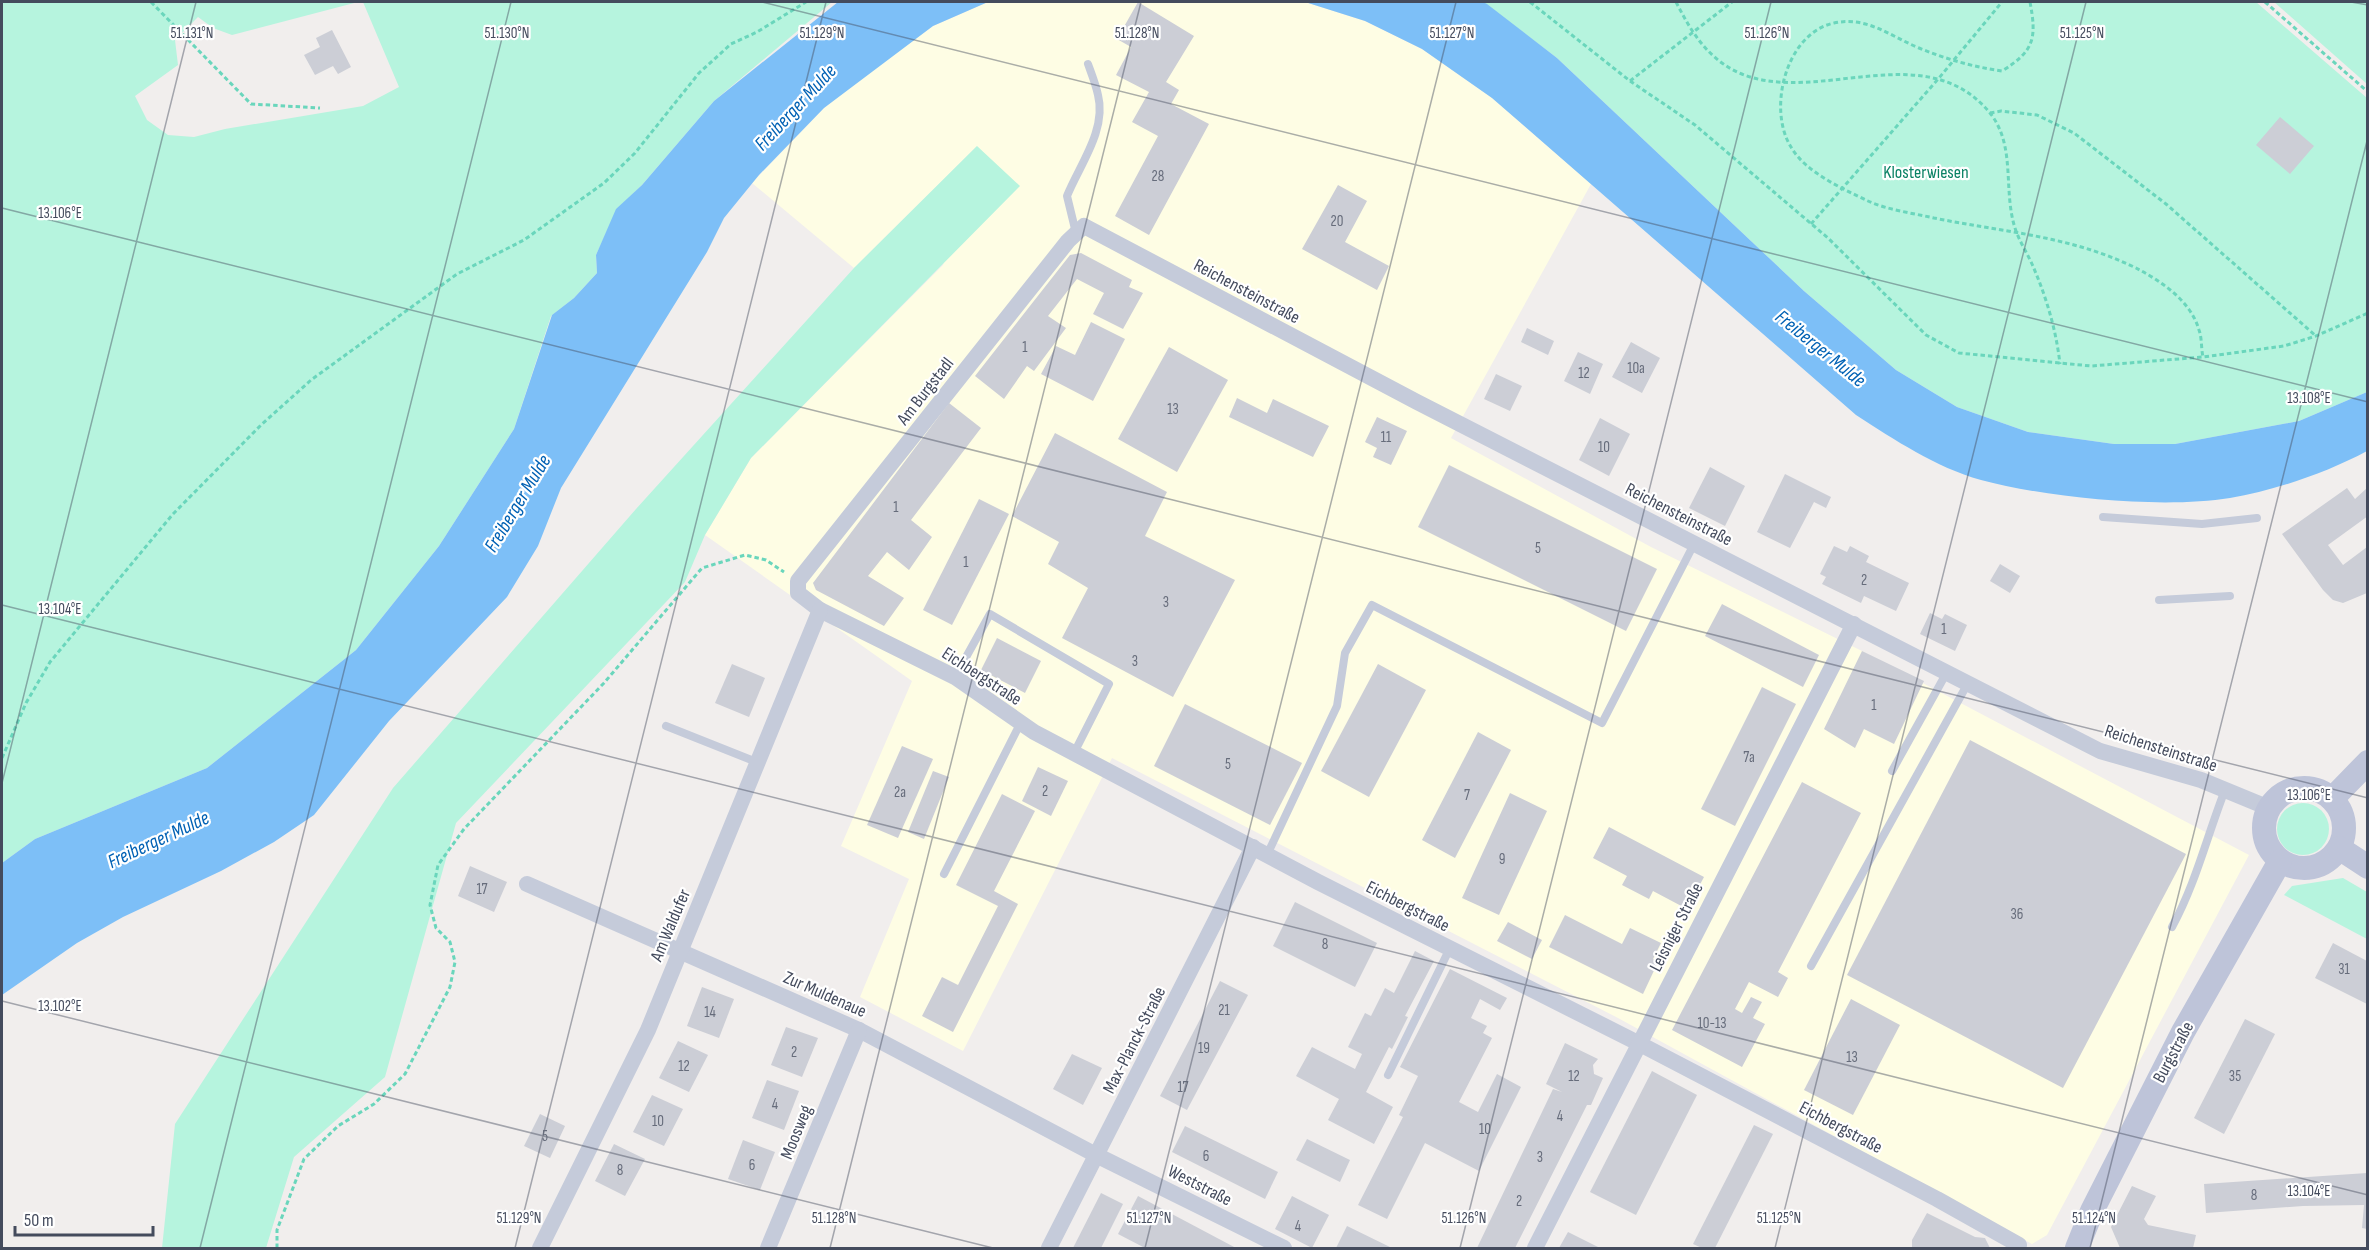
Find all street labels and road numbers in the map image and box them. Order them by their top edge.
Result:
street label: Reichensteinstraße [1190,255,1303,328]
street label: Am Burgstadl [892,354,958,430]
street label: Reichensteinstraße [1622,478,1736,550]
street label: Eichbergstraße [938,643,1026,710]
street label: Reichensteinstraße [2102,720,2220,777]
street label: Eichbergstraße [1363,876,1453,936]
street label: Leisniger Straße [1645,879,1708,975]
street label: Am Waldufer [646,886,695,965]
street label: Zur Muldenaue [780,967,869,1022]
street label: Max-Planck-Straße [1099,983,1170,1097]
street label: Burgstraße [2149,1018,2198,1086]
street label: Eichbergstraße [1796,1097,1886,1158]
street label: Moosweg [776,1102,817,1162]
street label: Weststraße [1164,1160,1235,1210]

